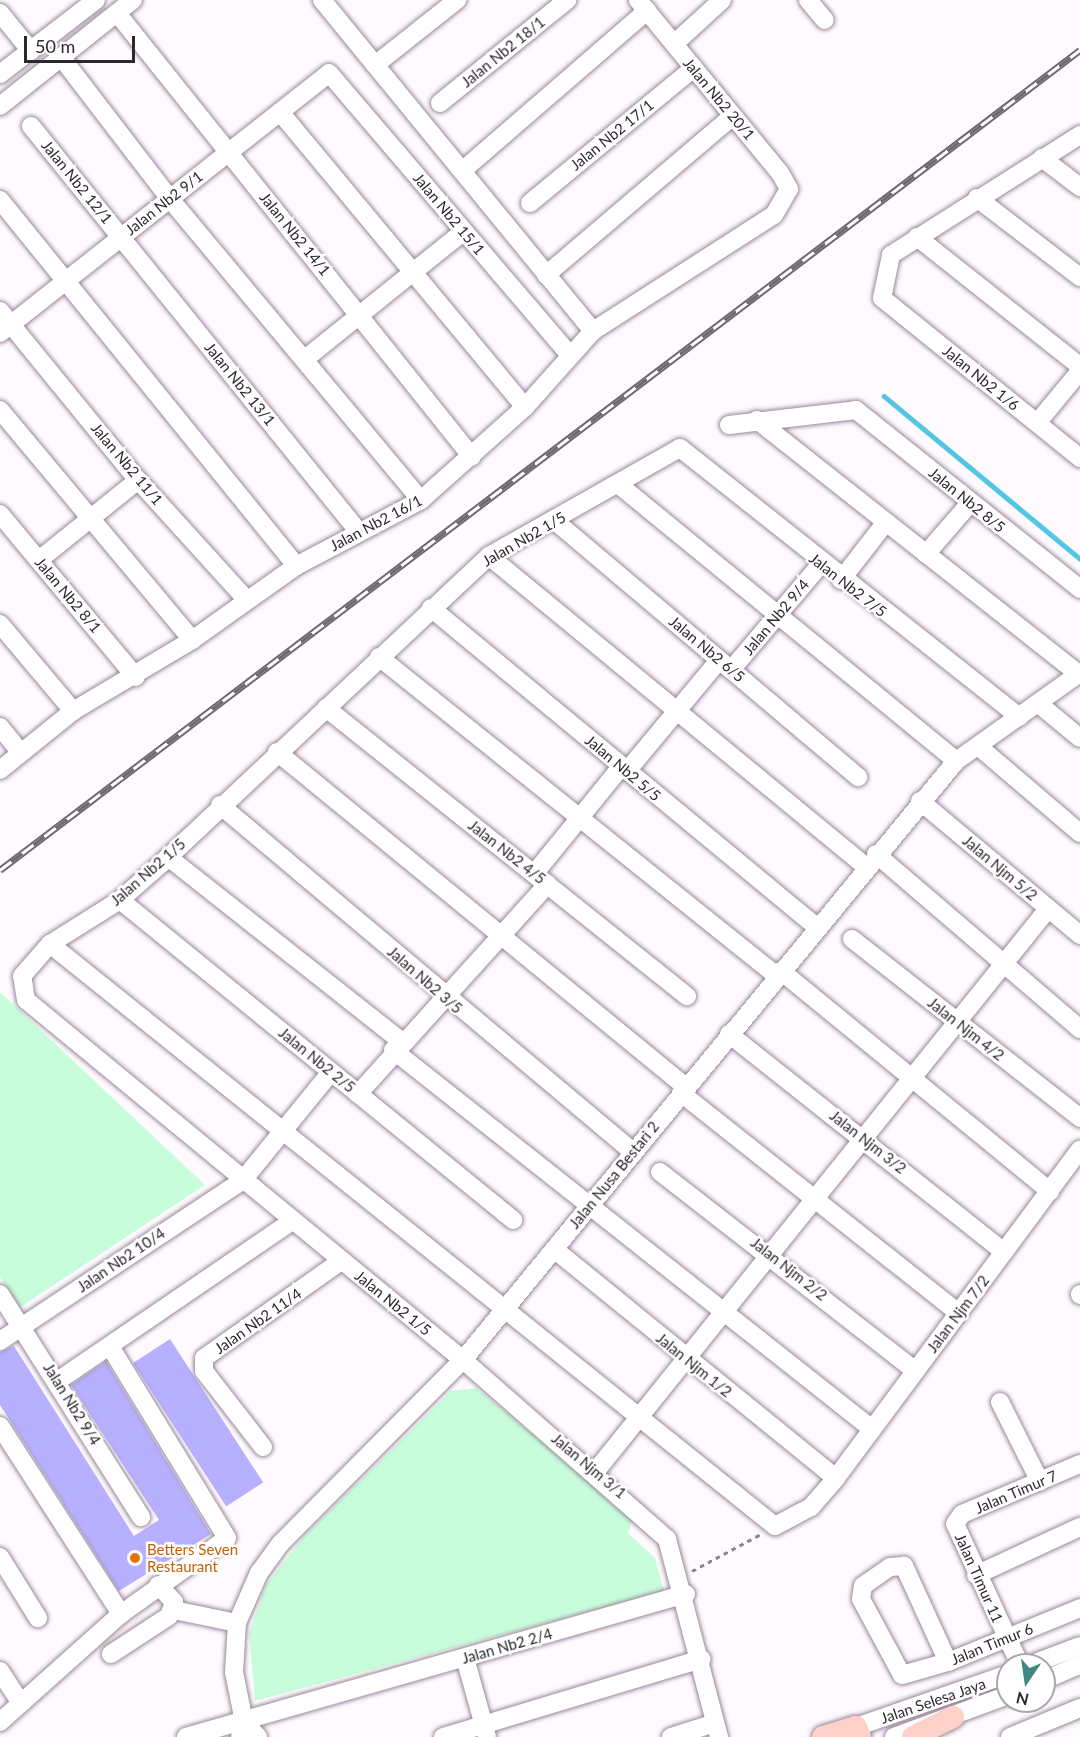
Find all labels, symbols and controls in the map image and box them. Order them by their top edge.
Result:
street label: Jalan Nb2 18/1 [458,13,548,91]
scale bar [27,24,138,62]
text: 50 m [35,35,75,57]
street label: Jalan Nb2 20/1 [679,54,759,144]
street label: Jalan Nb2 17/1 [567,96,657,174]
street label: Jalan Nb2 12/1 [38,137,116,227]
street label: Jalan Nb2 9/1 [122,167,206,239]
street label: Jalan Nb2 15/1 [409,169,489,259]
street label: Jalan Nb2 14/1 [256,189,334,279]
street label: Jalan Nb2 13/1 [201,339,279,429]
street label: Jalan Nb2 1/6 [939,342,1023,414]
street label: Jalan Nb2 11/1 [87,419,167,509]
street label: Jalan Nb2 8/5 [925,464,1009,536]
street label: Jalan Nb2 16/1 [327,491,425,555]
street label: Jalan Nb2 1/5 [479,508,569,570]
street label: Jalan Nb2 7/5 [806,549,890,621]
street label: Jalan Nb2 8/1 [31,554,105,636]
street label: Jalan Nb2 9/4 [739,576,813,658]
street label: Jalan Nb2 6/5 [666,612,748,686]
street label: Jalan Nb2 5/5 [582,731,664,805]
street label: Jalan Nb2 4/5 [465,816,549,888]
street label: Jalan Njm 5/2 [959,832,1041,904]
street label: Jalan Nb2 1/5 [107,835,189,909]
street label: Jalan Nb2 3/5 [384,943,466,1017]
street label: Jalan Njm 4/2 [924,994,1008,1064]
street label: Jalan Nb2 2/5 [275,1024,359,1096]
street label: Jalan Njm 3/2 [826,1107,910,1177]
street label: Jalan Nusa Bestari 2 [565,1118,663,1232]
street label: Jalan Nb2 10/4 [74,1224,168,1296]
street label: Jalan Njm 2/2 [747,1234,831,1304]
street label: Jalan Nb2 1/5 [351,1267,435,1339]
street label: Jalan Njm 7/2 [923,1272,993,1356]
street label: Jalan Nb2 11/4 [211,1284,305,1358]
street label: Jalan Njm 1/2 [653,1329,735,1401]
street label: Jalan Nb2 9/4 [40,1360,104,1448]
street label: Jalan Njm 3/1 [548,1430,630,1502]
street label: Jalan Timur 7 [972,1467,1060,1517]
street label: Jalan Timur 11 [951,1530,1007,1626]
place label: Betters Seven Restaurant [147,1540,238,1575]
marker: Betters Seven Restaurant [128,1551,142,1565]
street label: Jalan Timur 6 [948,1619,1036,1669]
street label: Jalan Nb2 2/4 [460,1625,554,1667]
north arrow [996,1653,1056,1713]
street label: Jalan Selesa Jaya [878,1675,988,1727]
text: N [1014,1688,1030,1710]

